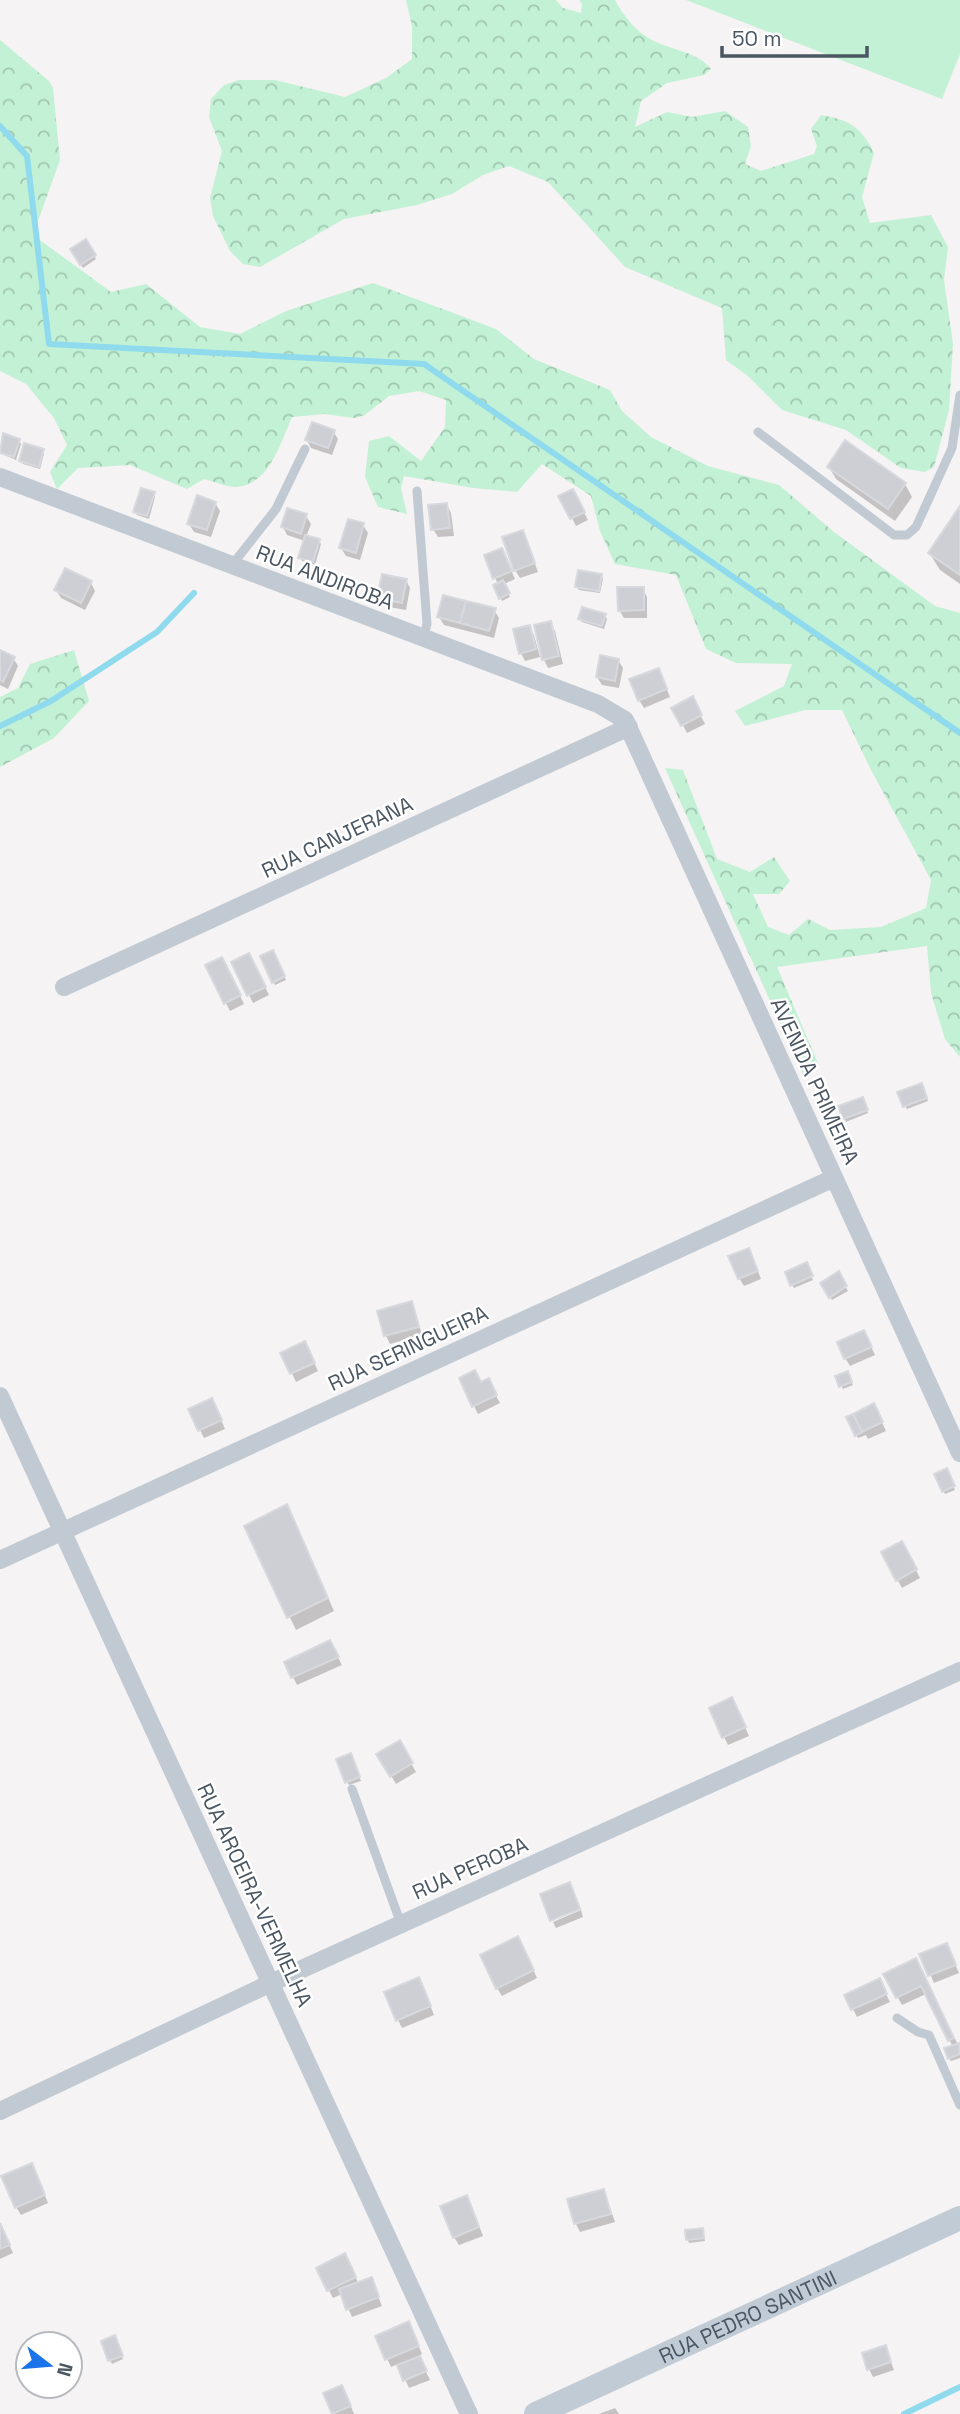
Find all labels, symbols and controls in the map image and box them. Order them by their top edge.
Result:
scale bar [722,14,867,58]
text: 50 m [732,25,782,52]
street label: RUA ANDIROBA [252,538,398,616]
street label: RUA CANJERANA [257,790,417,884]
street label: AVENIDA PRIMEIRA [765,993,865,1169]
street label: RUA SERINGUEIRA [324,1299,492,1397]
street label: RUA AROEIRA-VERMELHA [191,1779,319,2011]
street label: RUA PEROBA [408,1831,532,1905]
street label: RUA PEDRO SANTINI [654,2263,841,2369]
north arrow [14,2330,84,2400]
text: N [51,2360,79,2379]

